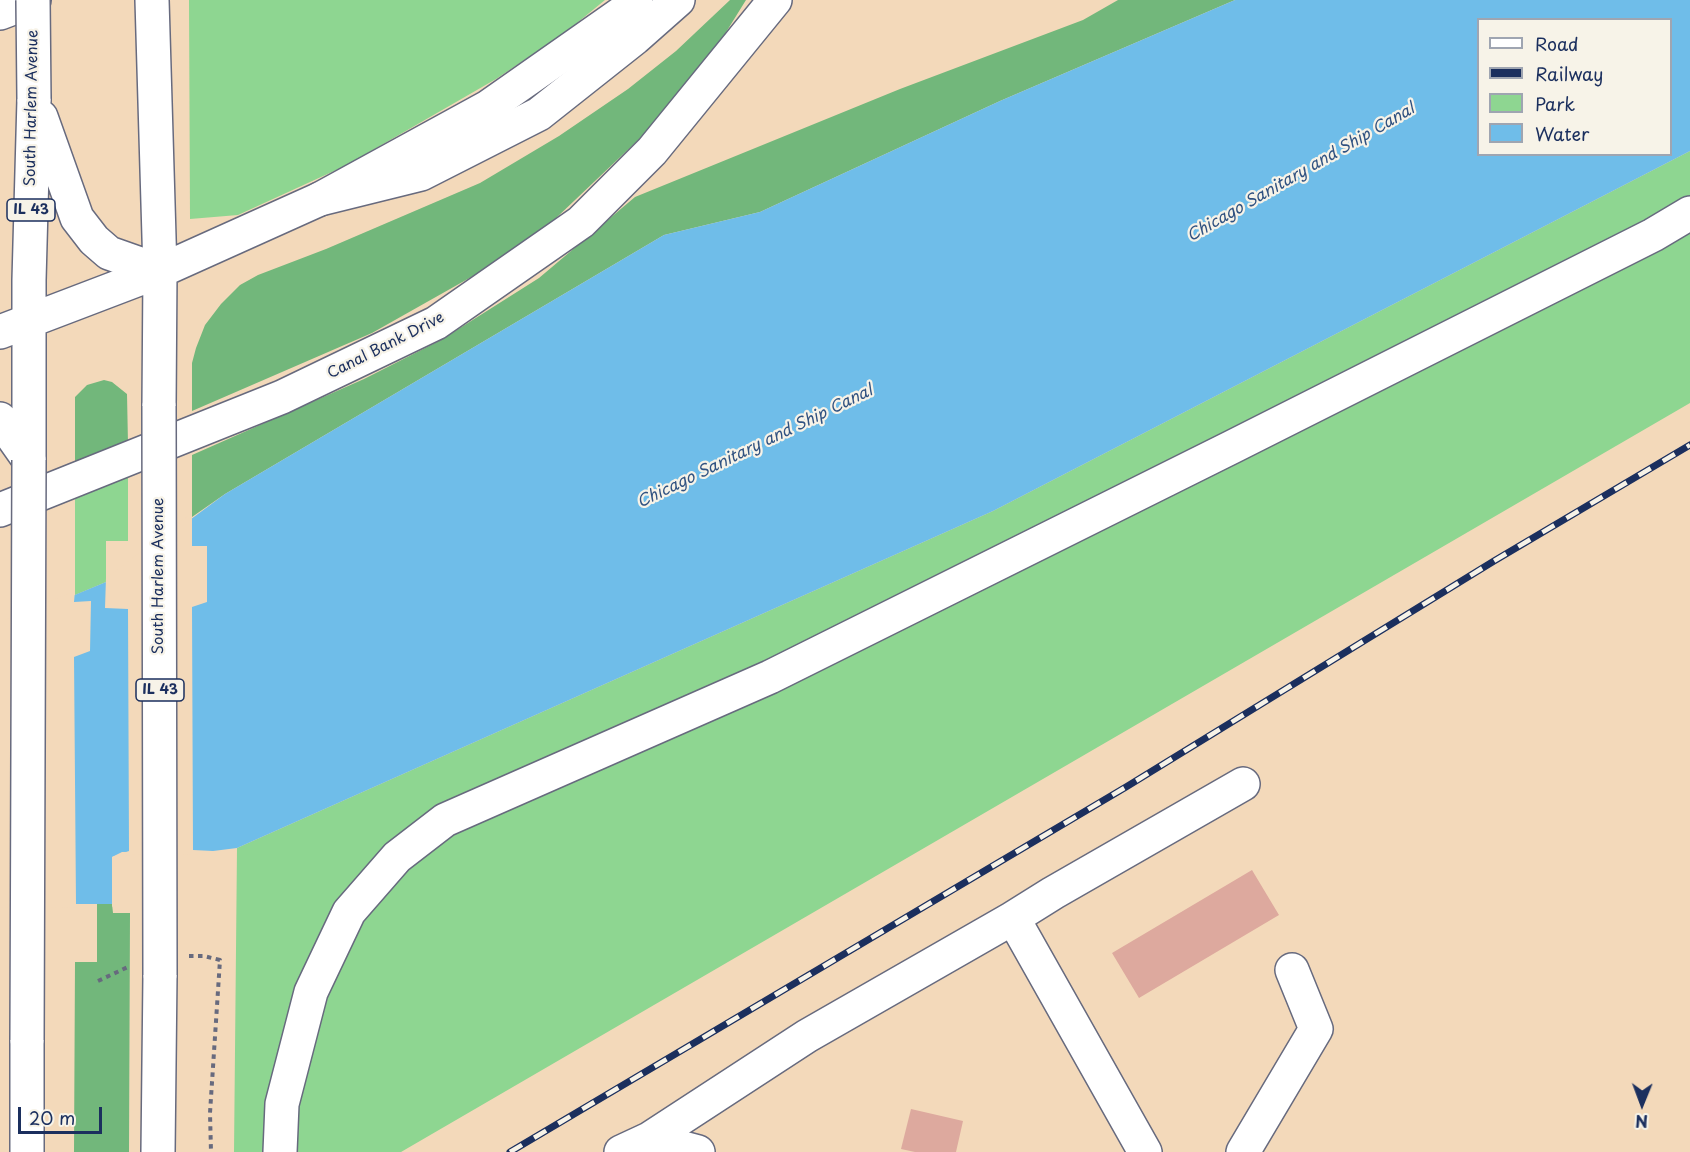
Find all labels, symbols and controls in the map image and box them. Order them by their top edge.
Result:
legend [1477,18,1672,156]
street label: South Harlem Avenue [22,30,42,186]
text: Road [1535,30,1579,57]
text: Railway [1535,60,1603,87]
text: Park [1535,90,1575,117]
water label: Chicago Sanitary and Ship Canal [1184,100,1418,246]
text: Water [1535,120,1589,147]
road number: IL 43 [7,199,55,221]
street label: Canal Bank Drive [325,309,447,383]
water label: Chicago Sanitary and Ship Canal [634,381,876,513]
street label: South Harlem Avenue [150,498,168,654]
road number: IL 43 [136,679,184,701]
north arrow [1612,1074,1672,1134]
scale bar [21,1095,105,1133]
text: 20 m [29,1104,75,1131]
text: N [1635,1110,1648,1134]

